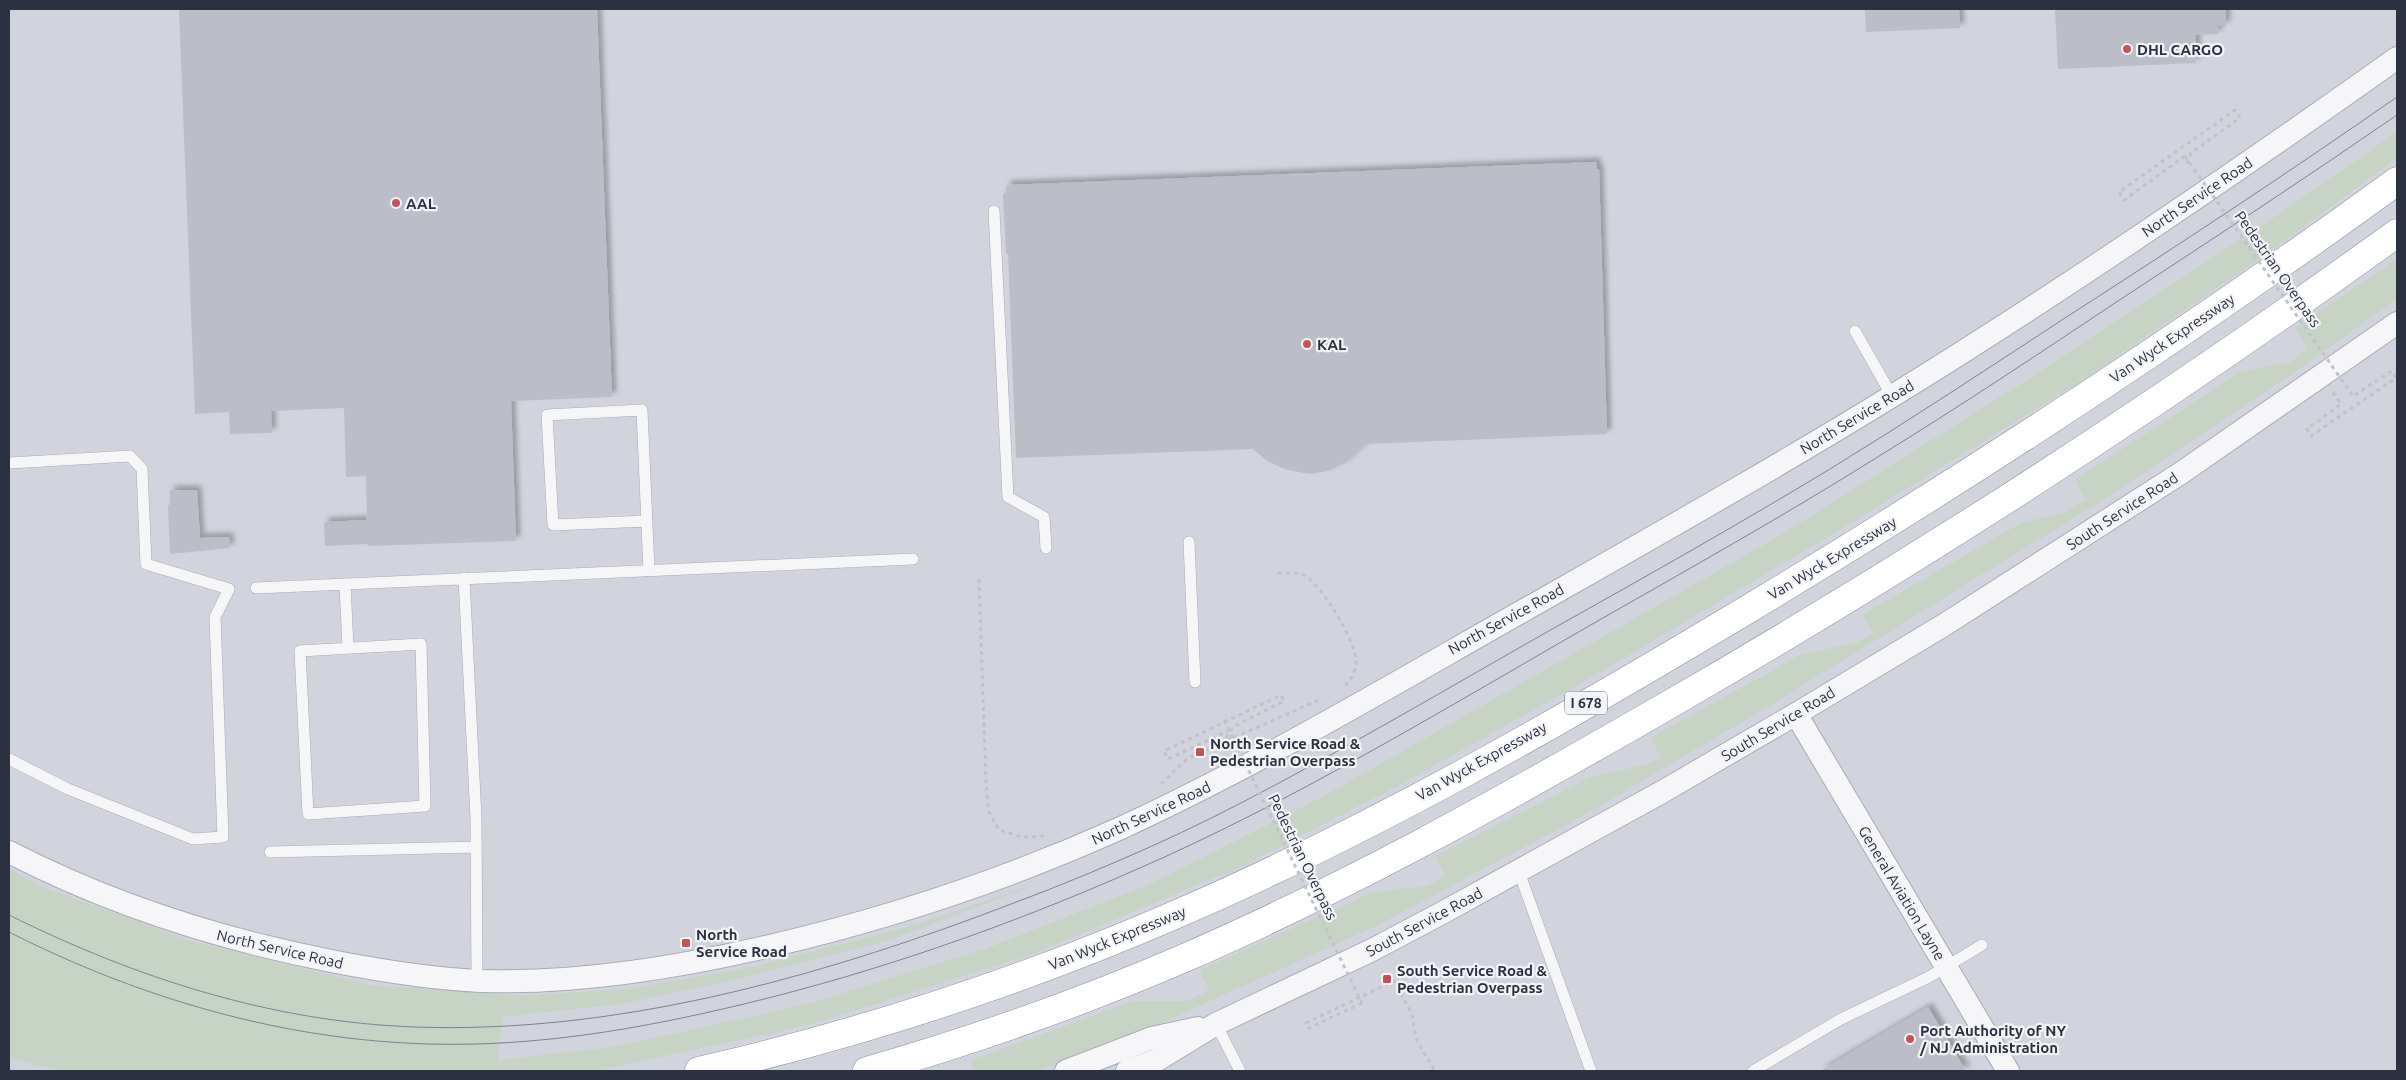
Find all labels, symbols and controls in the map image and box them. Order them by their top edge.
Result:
place label: DHL CARGO [2137,41,2223,58]
marker: DHL CARGO [2121,43,2133,55]
street label: North Service Road [2139,154,2255,240]
place label: AAL [406,195,436,212]
marker: AAL [390,197,402,209]
street label: Pedestrian Overpass [2232,208,2324,330]
street label: Van Wyck Expressway [2107,290,2237,386]
place label: KAL [1317,336,1346,353]
marker: KAL [1301,338,1313,350]
street label: North Service Road [1797,376,1917,458]
street label: South Service Road [2063,469,2181,553]
street label: Van Wyck Expressway [1765,513,1899,603]
street label: North Service Road [1445,580,1567,658]
street label: South Service Road [1718,683,1838,765]
road number: I 678 [1565,691,1607,714]
street label: Van Wyck Expressway [1413,718,1549,804]
place label: North Service Road & Pedestrian Overpass [1210,735,1361,769]
marker: North Service Road & Pedestrian Overpass [1194,746,1206,758]
street label: North Service Road [1089,778,1213,848]
street label: Pedestrian Overpass [1265,791,1341,923]
street label: General Aviation Layne [1855,823,1949,963]
street label: South Service Road [1363,884,1485,960]
street label: Van Wyck Expressway [1046,903,1188,973]
street label: North Service Road [215,926,345,972]
place label: North Service Road [696,926,787,960]
marker: North Service Road [680,937,692,949]
place label: South Service Road & Pedestrian Overpass [1397,962,1548,996]
marker: South Service Road & Pedestrian Overpass [1381,973,1393,985]
place label: Port Authority of NY / NJ Administration [1919,1022,2066,1056]
marker: Port Authority of NY / NJ Administration [1904,1033,1916,1045]

